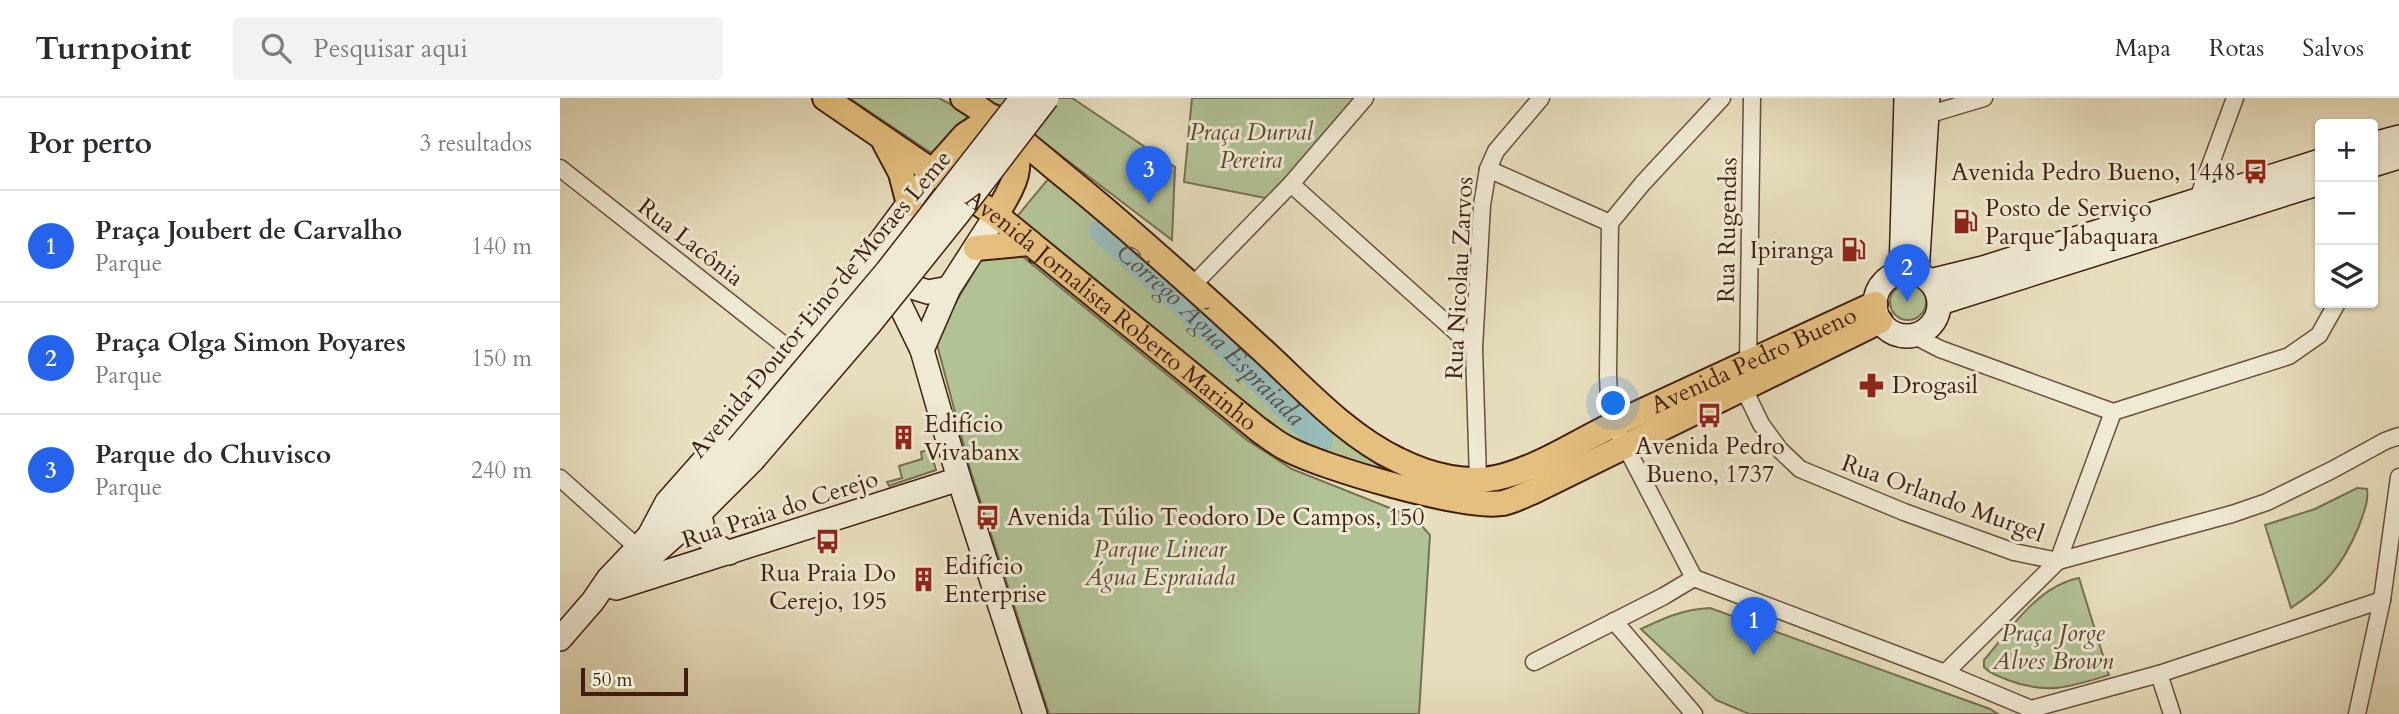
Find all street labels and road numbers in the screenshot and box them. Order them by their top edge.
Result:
street label: Avenida Doutor Lino de Moraes Leme [682,143,959,465]
street label: Rua Rugendas [1710,157,1745,303]
street label: Rua Nicolau Zarvos [1438,176,1481,380]
street label: Avenida Jornalista Roberto Marinho [959,183,1264,439]
street label: Rua Lacônia [631,191,751,295]
street label: Avenida Pedro Bueno [1645,299,1862,422]
street label: Rua Orlando Murgel [1837,446,2049,550]
street label: Rua Praia do Cerejo [678,462,882,557]

